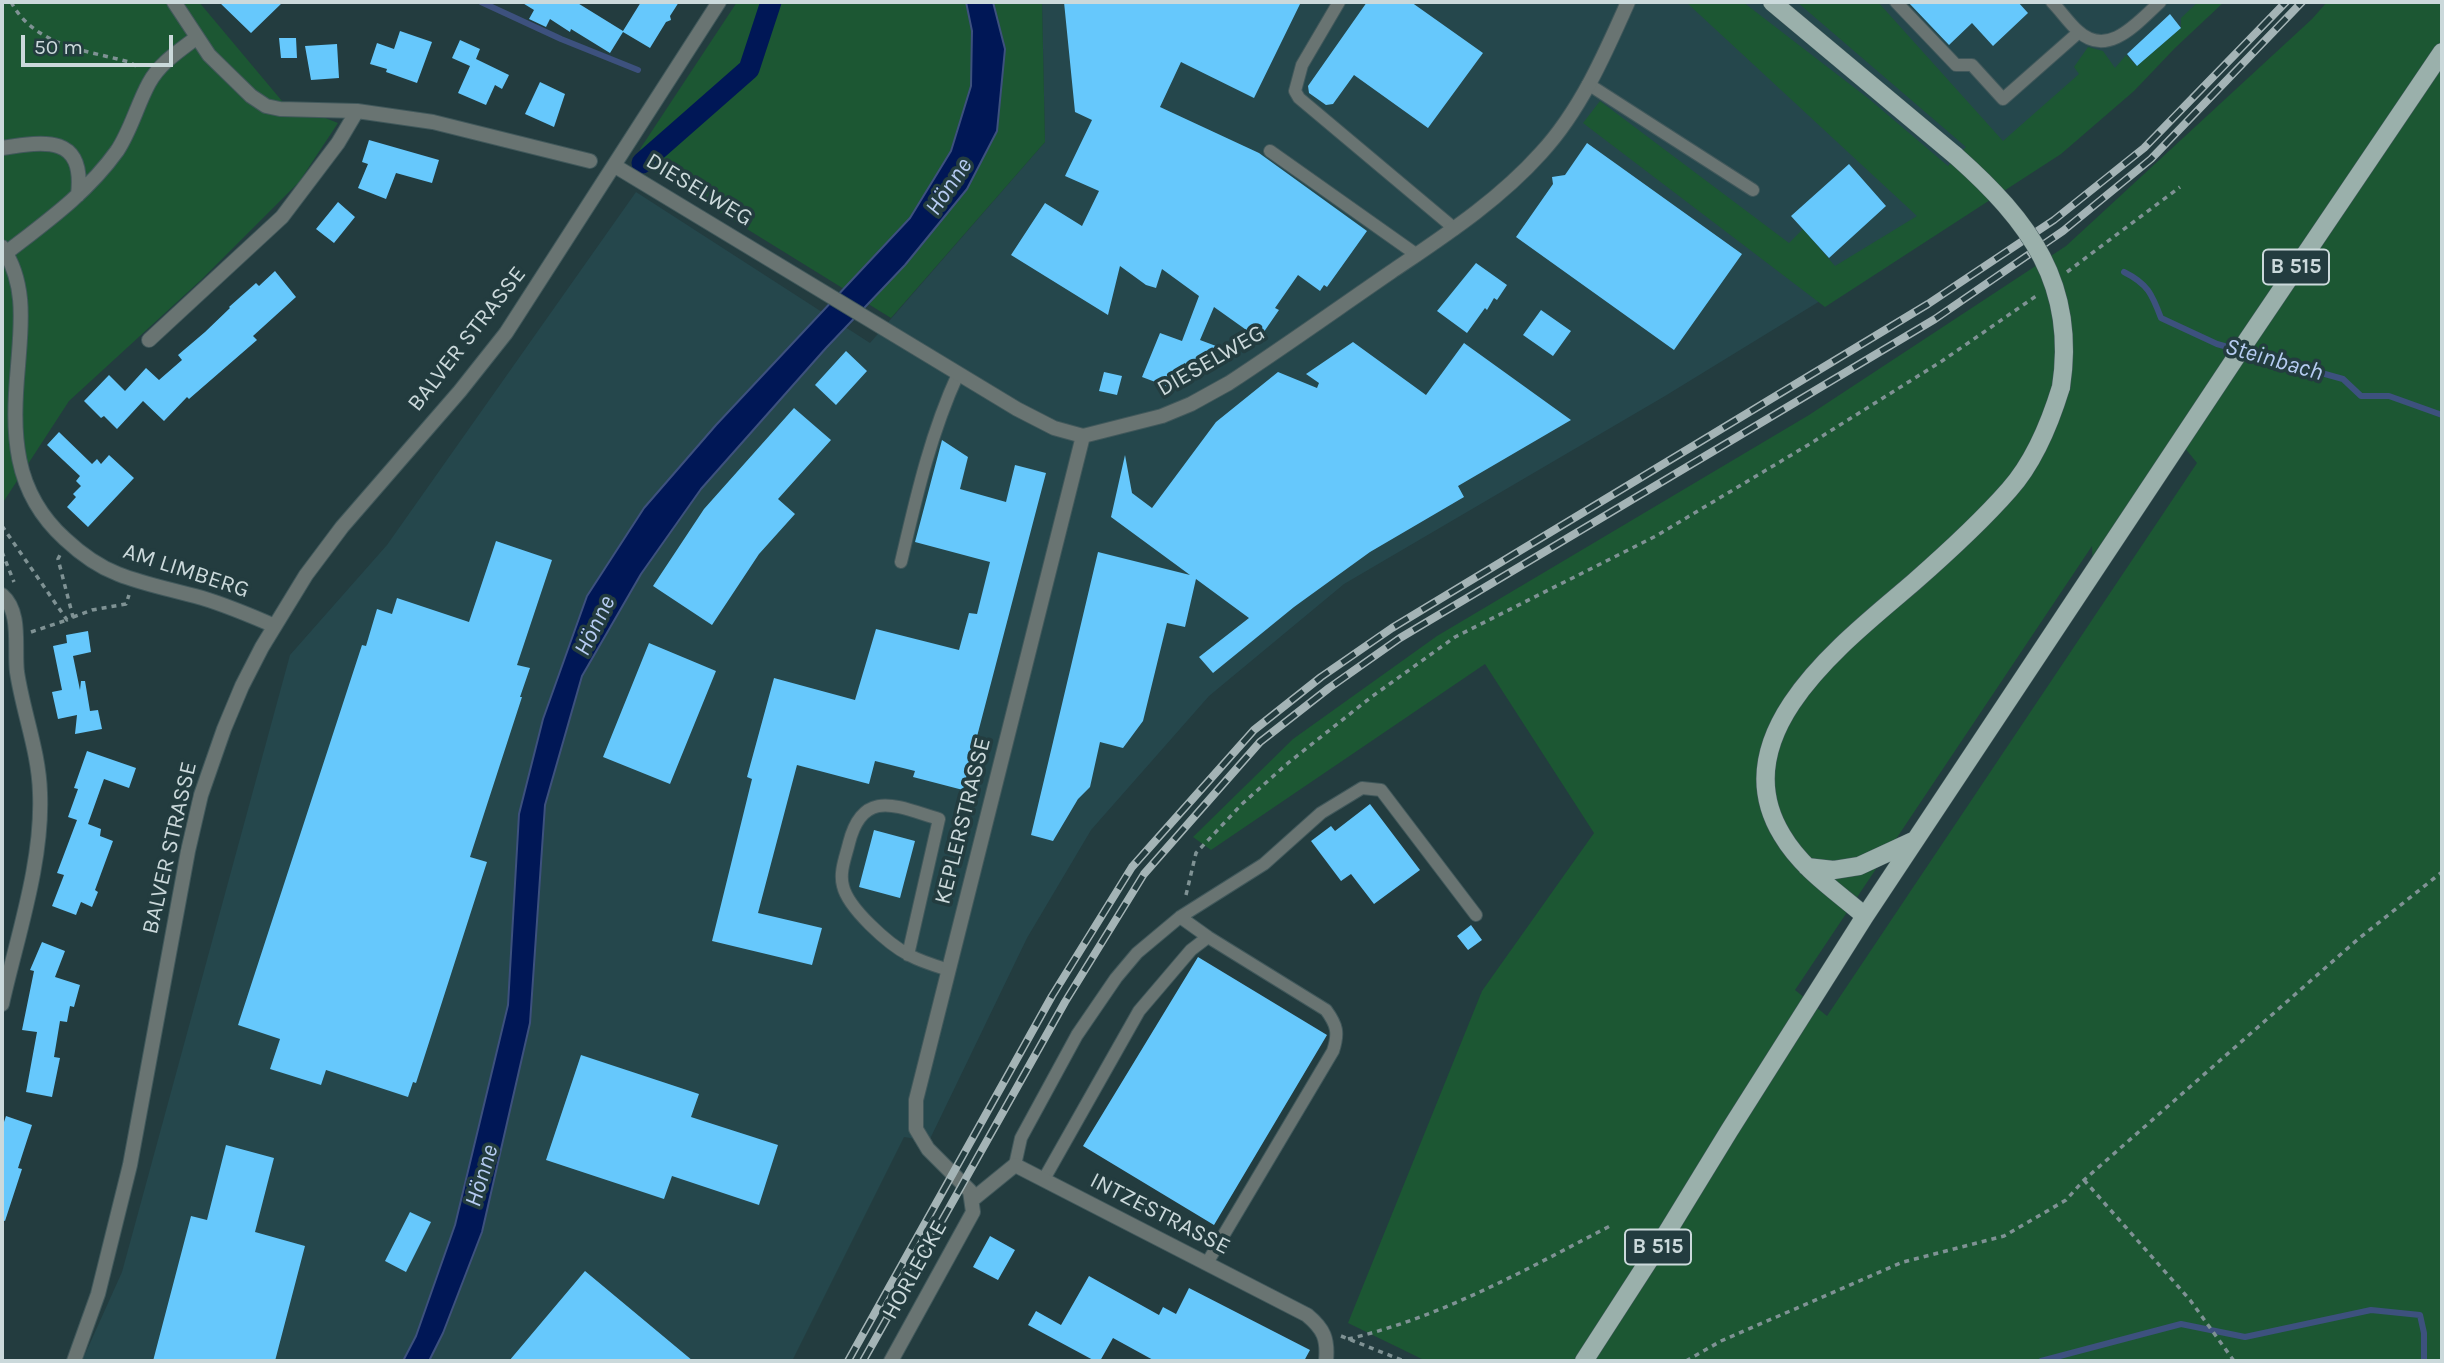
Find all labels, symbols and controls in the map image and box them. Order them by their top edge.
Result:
scale bar [24,21,177,65]
text: 50 m [34,35,83,59]
street label: DIESELWEG [641,147,757,233]
water label: Hönne [919,153,979,221]
road number: B 515 [2263,250,2329,284]
street label: BALVER STRASSE [402,261,532,417]
street label: DIESELWEG [1152,319,1270,403]
water label: Steinbach [2222,332,2326,388]
street label: AM LIMBERG [119,538,253,604]
water label: Hönne [568,591,622,661]
street label: KEPLERSTRASSE [929,735,997,907]
street label: BALVER STRASSE [137,759,203,937]
water label: Hönne [459,1141,505,1211]
street label: INTZESTRASSE [1085,1167,1235,1261]
street label: HORLECKE [877,1216,953,1324]
road number: B 515 [1625,1230,1691,1264]

